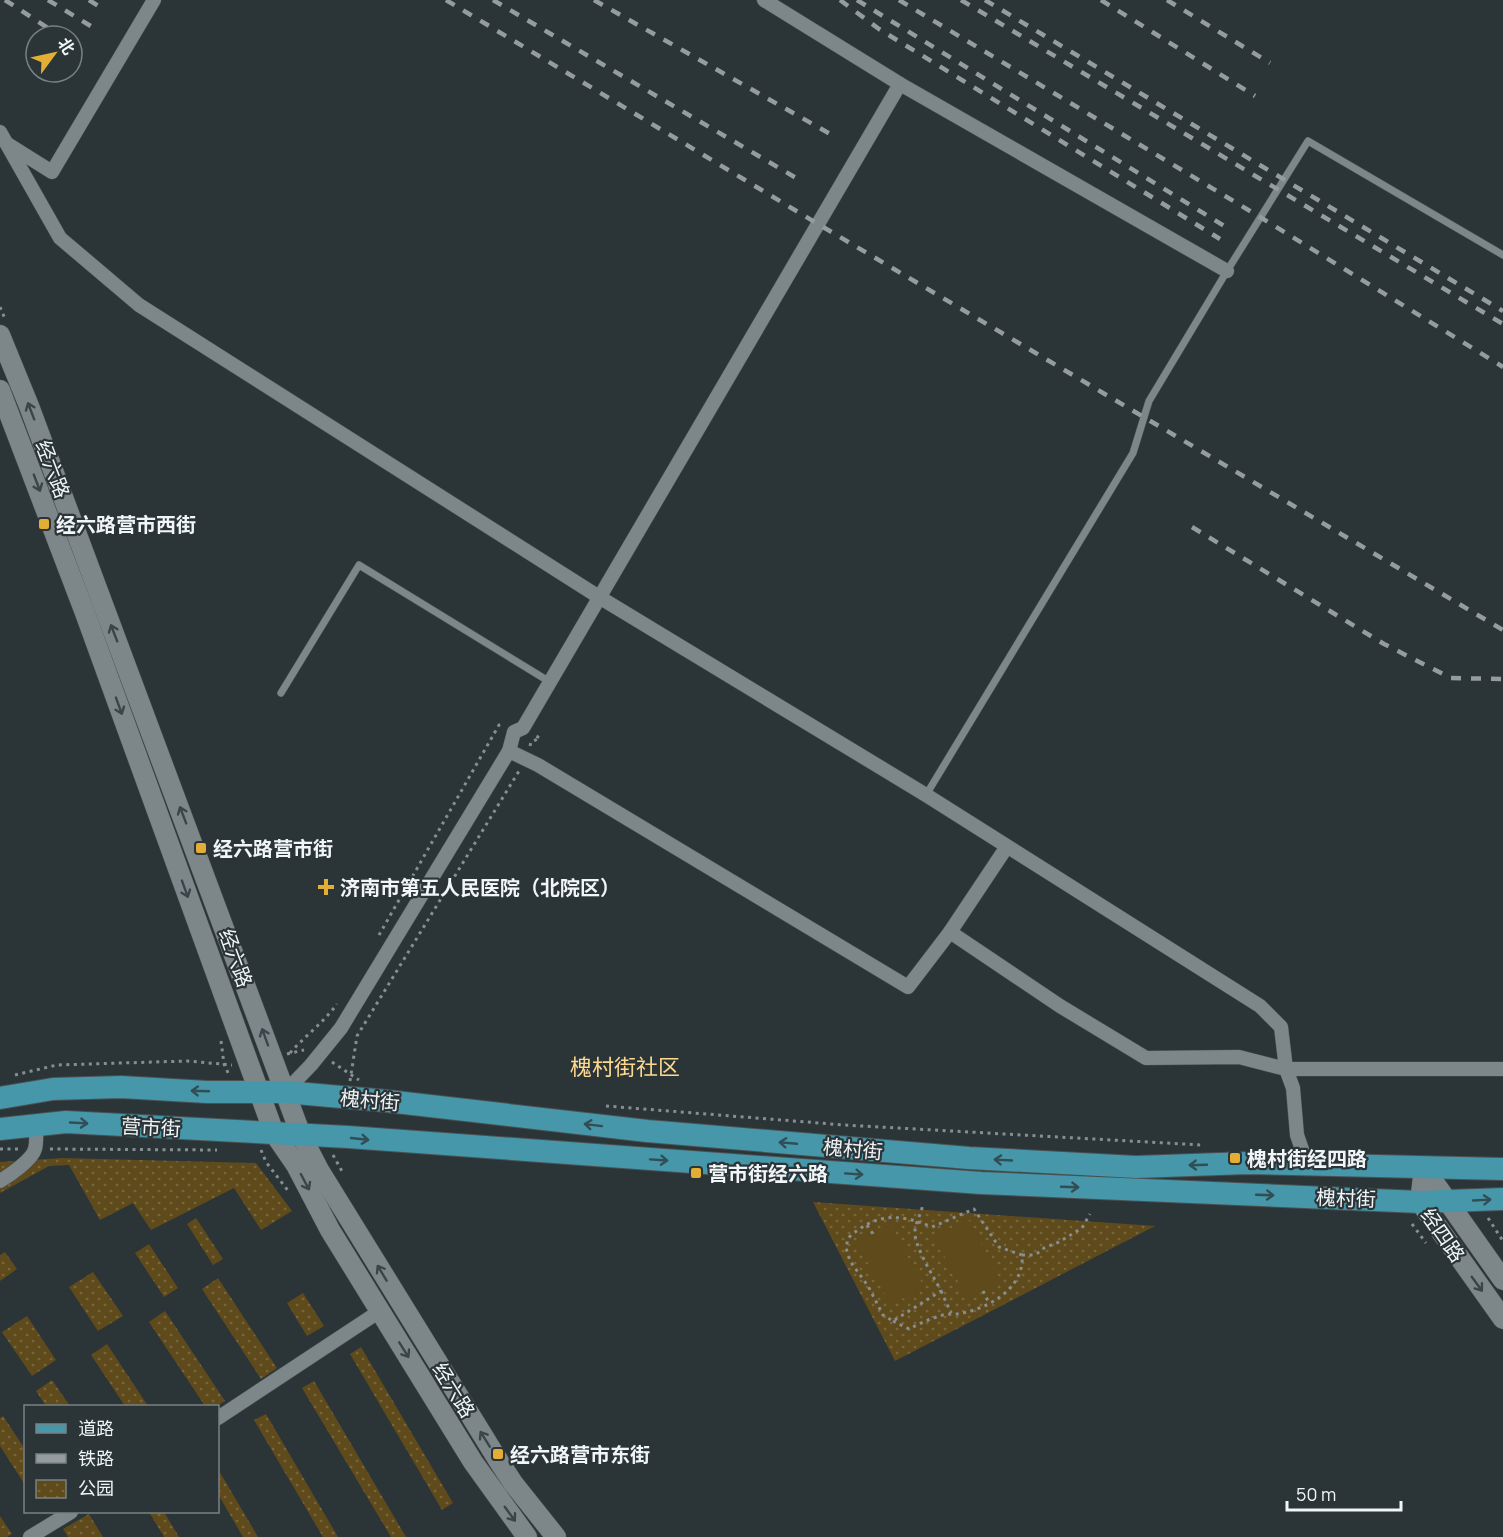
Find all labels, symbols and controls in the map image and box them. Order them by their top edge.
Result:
north arrow [24,24,84,84]
text: 北 [53,33,80,59]
one-way arrow [24,402,35,420]
street label: 经六路 [30,436,76,502]
one-way arrow [32,473,43,492]
place label: 经六路营市西街 [56,511,196,538]
marker: 经六路营市西街 [37,517,51,531]
one-way arrow [108,624,119,642]
one-way arrow [114,696,125,714]
one-way arrow [176,806,187,825]
place label: 经六路营市街 [213,835,333,862]
marker: 经六路营市街 [194,841,208,855]
place label: 济南市第五人民医院（北院区） [340,874,620,901]
marker: 济南市第五人民医院（北院区） [317,878,335,896]
one-way arrow [180,879,191,898]
street label: 经六路 [213,925,259,991]
one-way arrow [258,1028,269,1047]
district label: 槐村街社区 [570,1052,680,1082]
street label: 槐村街 [339,1084,401,1116]
one-way arrow [190,1086,210,1097]
street label: 营市街 [120,1112,182,1142]
one-way arrow [69,1117,89,1128]
one-way arrow [584,1119,604,1130]
street label: 槐村街 [822,1133,884,1165]
one-way arrow [349,1134,369,1145]
one-way arrow [778,1137,798,1148]
place label: 槐村街经四路 [1247,1145,1367,1172]
marker: 槐村街经四路 [1228,1151,1242,1165]
one-way arrow [649,1155,668,1166]
one-way arrow [993,1155,1013,1166]
one-way arrow [1188,1159,1208,1170]
place label: 营市街经六路 [708,1160,828,1187]
marker: 营市街经六路 [689,1166,703,1180]
one-way arrow [844,1169,864,1180]
one-way arrow [300,1173,311,1191]
one-way arrow [1059,1181,1079,1192]
street label: 槐村街 [1316,1183,1376,1213]
one-way arrow [1254,1189,1274,1200]
one-way arrow [1472,1194,1492,1205]
street label: 经四路 [1415,1203,1471,1267]
one-way arrow [375,1265,387,1282]
one-way arrow [1471,1275,1484,1291]
one-way arrow [399,1341,411,1358]
street label: 经六路 [427,1357,481,1423]
legend [24,1405,219,1513]
text: 道路 [78,1416,114,1440]
one-way arrow [478,1431,490,1448]
place label: 经六路营市东街 [510,1441,650,1468]
text: 铁路 [78,1446,114,1470]
marker: 经六路营市东街 [491,1447,505,1461]
scale bar [1287,1474,1401,1512]
text: 公园 [78,1476,114,1500]
text: 50 m [1296,1482,1336,1506]
one-way arrow [504,1505,516,1521]

